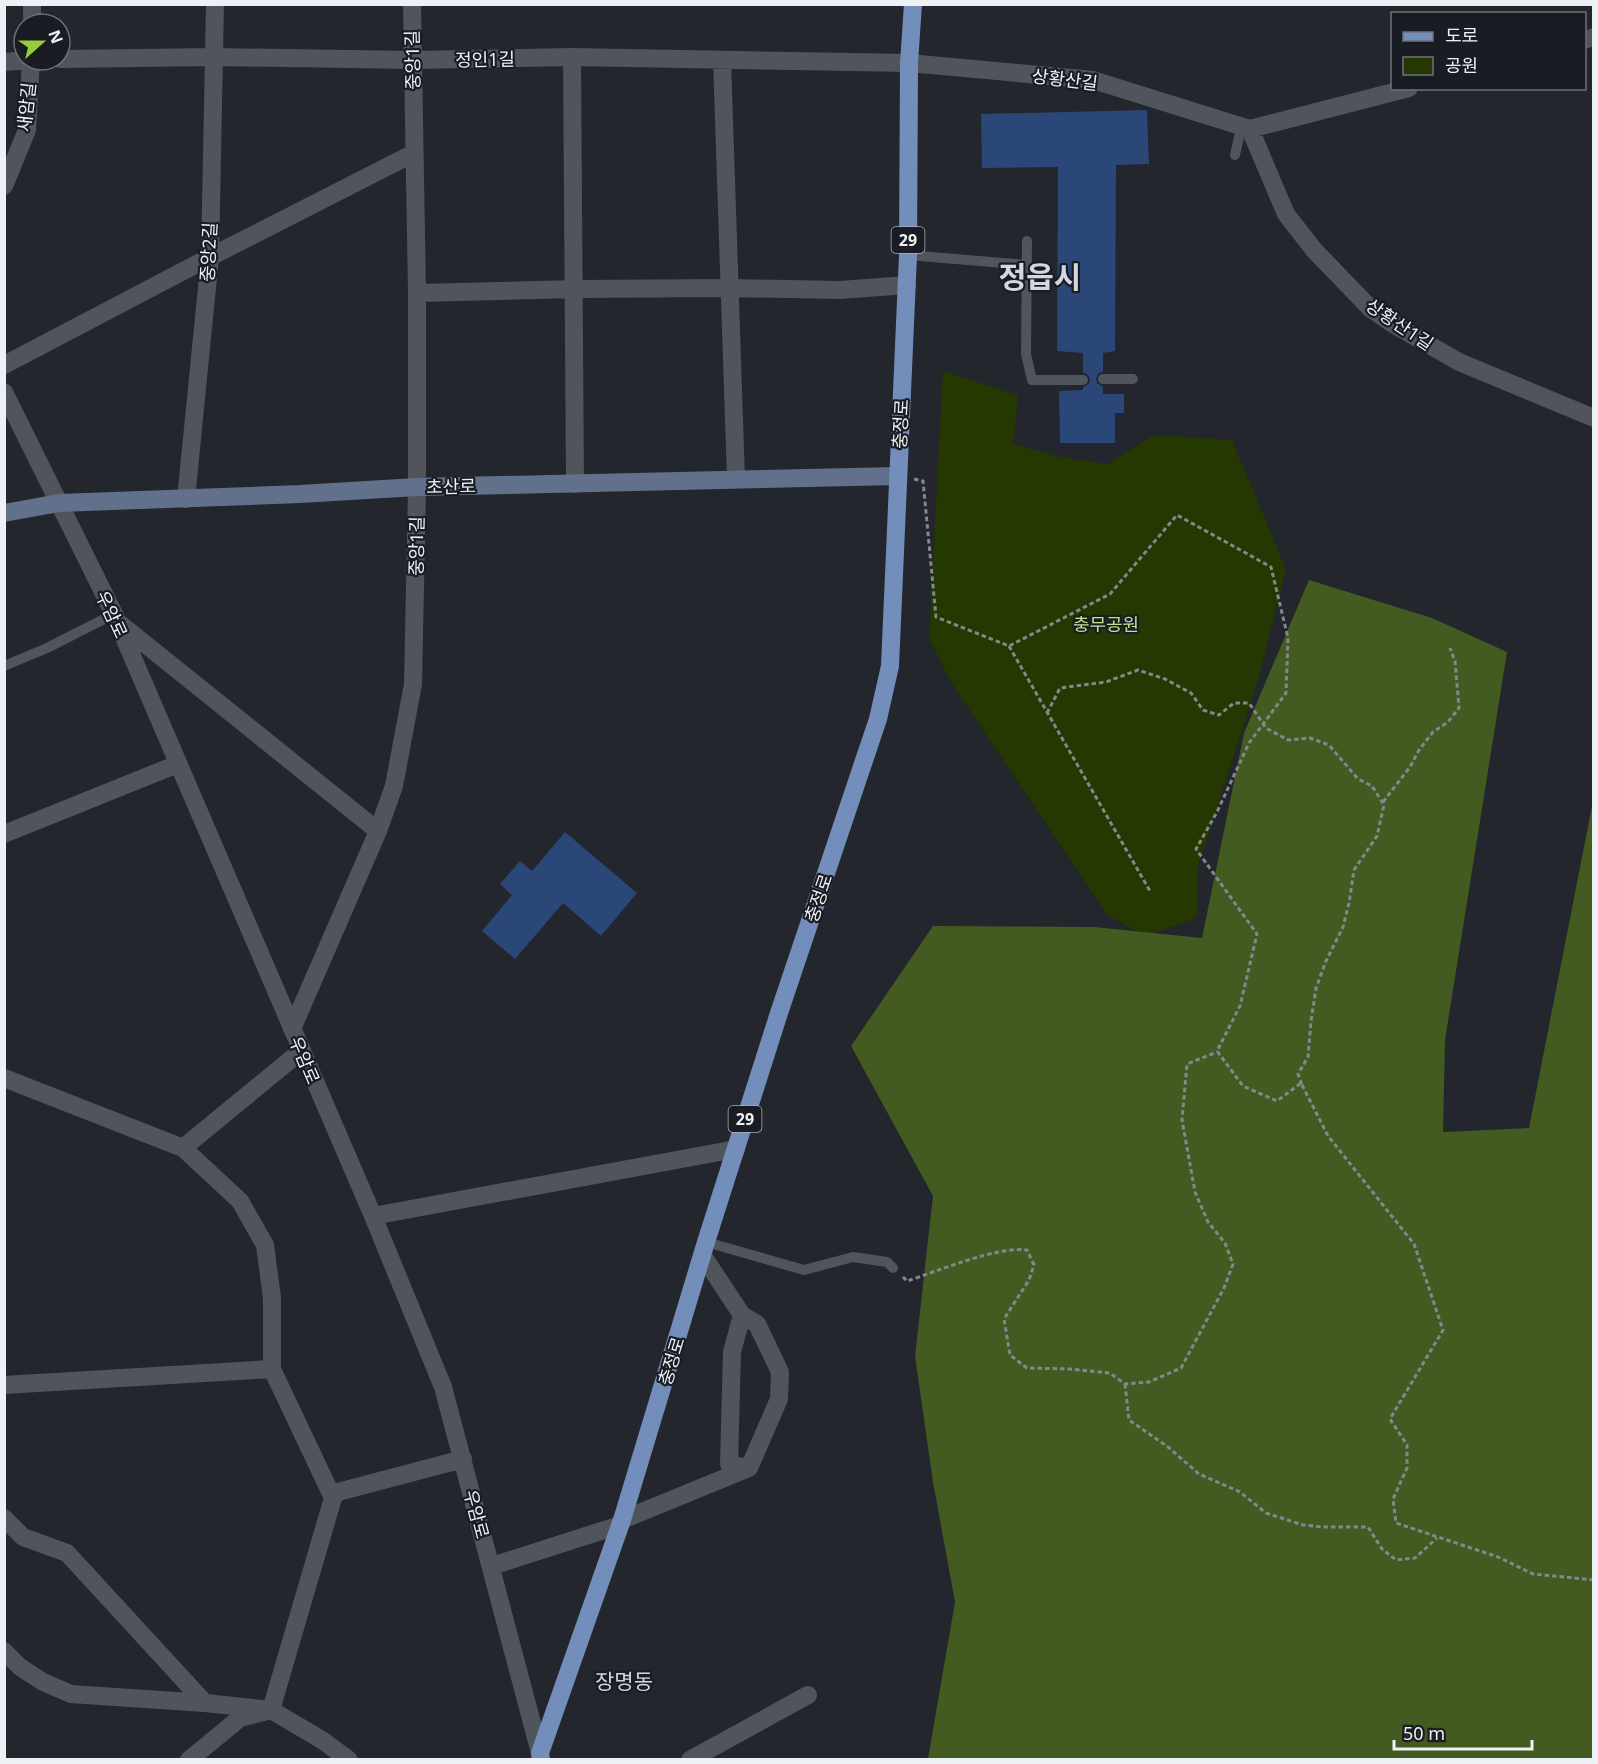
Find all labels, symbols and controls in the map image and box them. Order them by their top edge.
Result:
north arrow [12,12,72,72]
legend [1391,12,1586,90]
text: 도로 [1445,23,1478,47]
text: N [43,27,69,47]
street label: 중앙1길 [399,30,425,90]
street label: 정인1길 [455,46,515,72]
text: 공원 [1445,53,1478,77]
street label: 상황산길 [1031,63,1099,95]
street label: 새암길 [11,81,41,133]
street label: 중앙2길 [194,221,222,283]
road number: 29 [892,227,924,253]
district label: 정읍시 [999,256,1081,297]
street label: 상황산1길 [1362,293,1438,355]
street label: 충정로 [887,399,913,449]
street label: 초산로 [426,474,476,498]
street label: 중앙1길 [403,516,429,576]
street label: 우암로 [91,586,133,642]
park label: 충무공원 [1073,612,1139,636]
street label: 충정로 [799,871,837,925]
street label: 우암로 [284,1032,326,1088]
road number: 29 [728,1106,762,1132]
street label: 충정로 [652,1334,690,1388]
street label: 우암로 [459,1487,495,1541]
district label: 장명동 [595,1667,653,1695]
scale bar [1394,1713,1532,1751]
text: 50 m [1403,1721,1445,1745]

